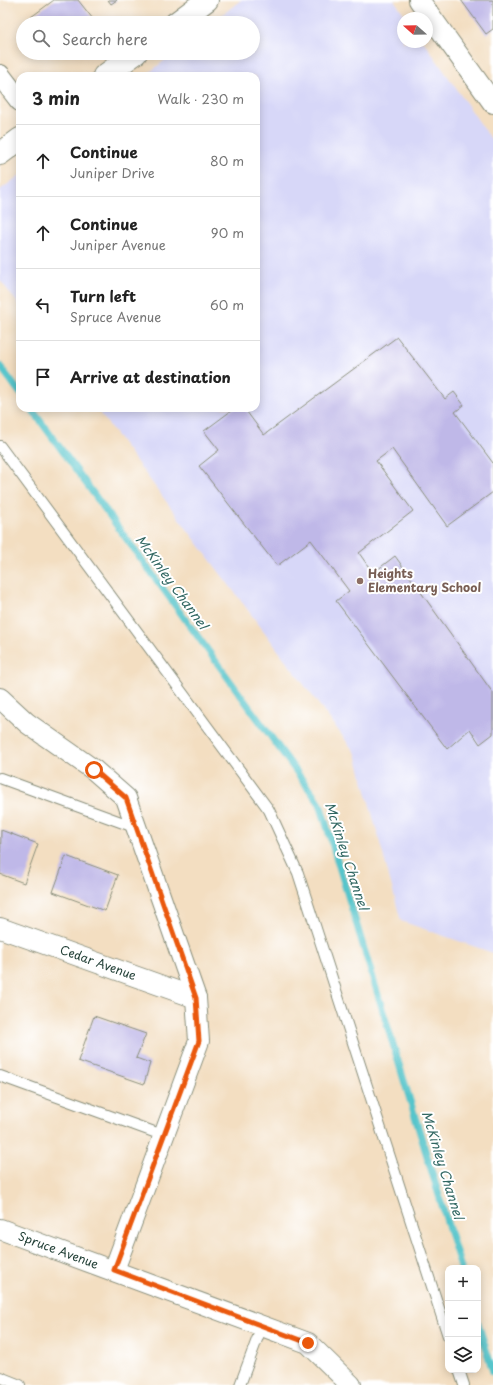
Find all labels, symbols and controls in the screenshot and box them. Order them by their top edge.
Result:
north arrow [397,12,433,48]
search box [16,16,260,60]
icon: search [30,27,52,49]
text: Search here [62,27,148,50]
text: 3 min [32,85,80,111]
text: Walk · 230 m [157,89,244,108]
text: Continue [70,140,138,163]
icon: ahead [32,150,54,172]
text: 80 m [210,151,244,170]
text: Juniper Drive [70,163,155,182]
text: Continue [70,212,138,235]
icon: ahead [32,222,54,244]
text: 90 m [211,223,244,242]
text: Juniper Avenue [70,235,166,254]
text: Turn left [70,284,136,307]
icon: left [32,294,54,316]
text: 60 m [210,295,244,314]
text: Spruce Avenue [70,307,161,326]
text: Arrive at destination [70,365,231,388]
icon: arrive [32,366,54,388]
water label: McKinley Channel [132,531,214,635]
place label: Heights Elementary School [368,564,481,596]
marker: Heights Elementary School [355,576,365,586]
route start [85,761,103,779]
water label: McKinley Channel [321,800,375,914]
street label: Cedar Avenue [58,940,139,984]
water label: McKinley Channel [418,1108,470,1224]
street label: Spruce Avenue [16,1226,102,1273]
map controls [445,1265,481,1373]
button: + [445,1265,481,1301]
button: − [445,1301,481,1337]
route end [299,1334,317,1352]
button: layers [445,1337,481,1373]

